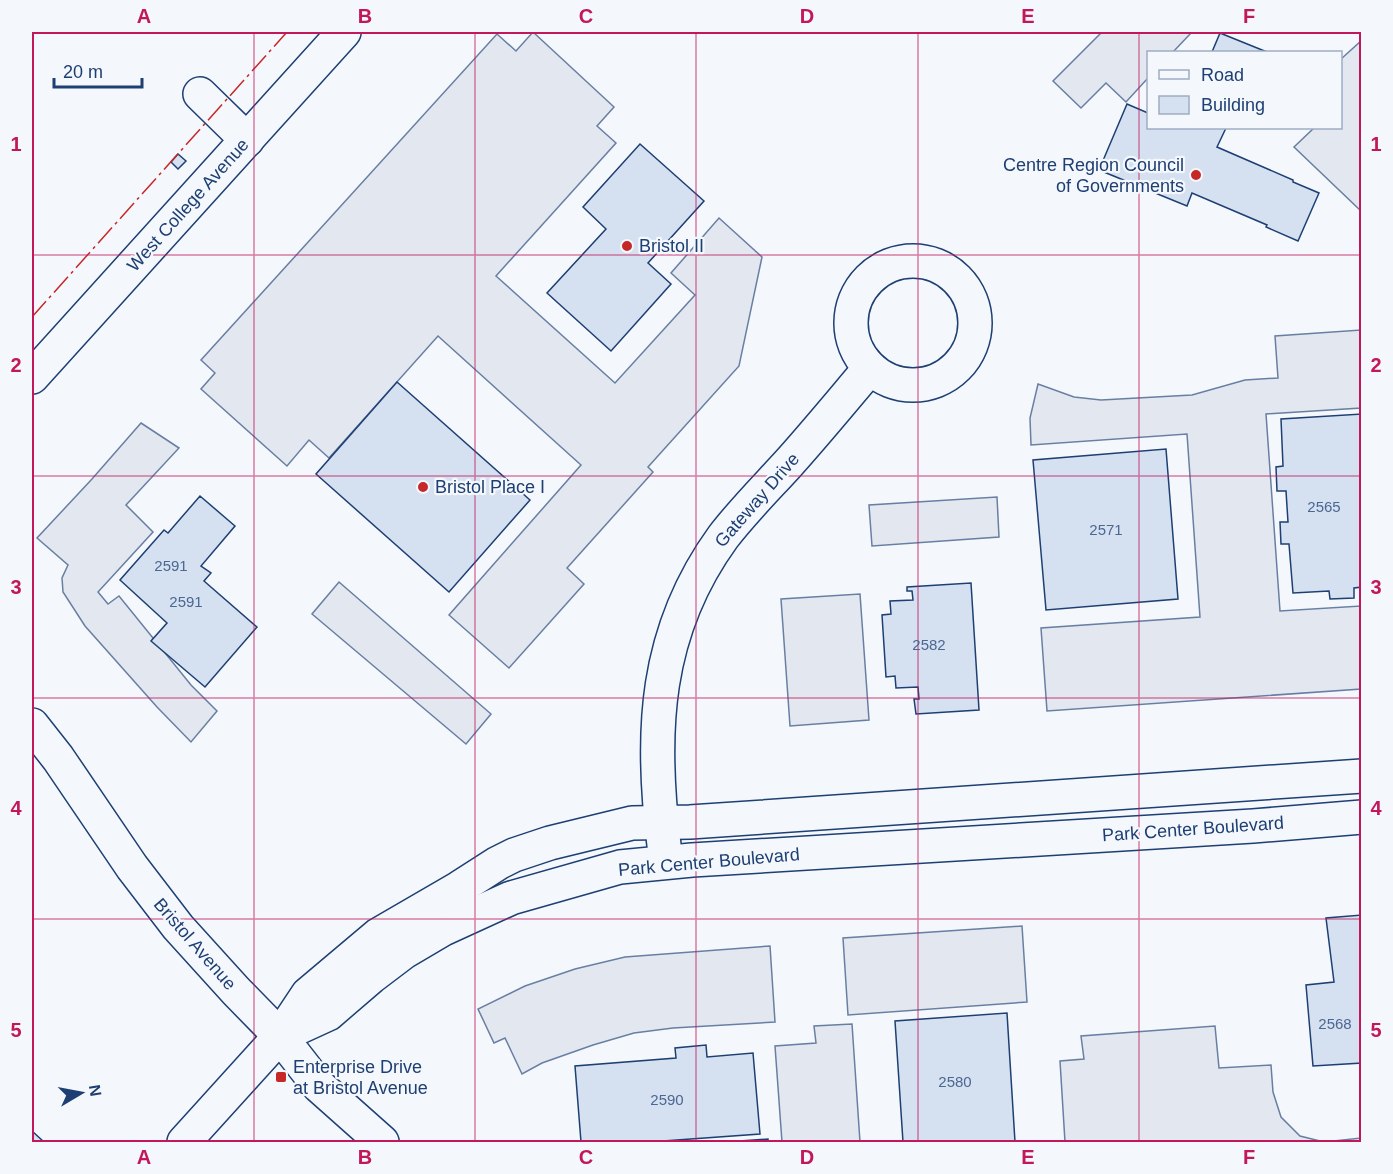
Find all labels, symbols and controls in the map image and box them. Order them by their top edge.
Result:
text: A [137,5,151,27]
text: B [358,5,372,27]
text: C [579,5,593,27]
text: D [800,5,814,27]
text: E [1021,5,1035,27]
text: F [1243,5,1255,27]
scale bar [54,51,142,89]
legend [1147,51,1342,129]
text: 20 m [63,62,103,82]
text: Road [1201,65,1244,85]
text: Building [1201,95,1265,115]
text: 1 [10,133,22,155]
text: 1 [1370,133,1382,155]
street label: West College Avenue [123,135,253,275]
place label: Centre Region Council of Governments [1003,155,1184,196]
marker: Centre Region Council of Governments [1189,168,1203,182]
place label: Bristol II [639,236,704,256]
marker: Bristol II [620,239,634,253]
text: 2 [10,354,22,376]
text: 2 [1370,354,1382,376]
street label: Gateway Drive [711,449,803,551]
place label: Bristol Place I [435,477,545,497]
marker: Bristol Place I [416,480,430,494]
house number: 2565 [1307,498,1341,515]
house number: 2571 [1089,521,1123,538]
house number: 2591 [154,557,188,574]
text: 3 [10,576,22,598]
text: 3 [1370,576,1382,598]
house number: 2591 [169,593,203,610]
house number: 2582 [912,636,946,653]
text: 4 [10,797,22,819]
text: 4 [1370,797,1382,819]
street label: Park Center Boulevard [1101,813,1285,845]
street label: Park Center Boulevard [617,844,801,880]
street label: Bristol Avenue [150,894,240,994]
house number: 2568 [1318,1015,1352,1032]
text: 5 [10,1019,22,1041]
text: 5 [1370,1019,1382,1041]
place label: Enterprise Drive at Bristol Avenue [293,1057,428,1098]
north arrow [51,1063,111,1123]
marker: Enterprise Drive at Bristol Avenue [274,1070,288,1084]
house number: 2580 [938,1073,972,1090]
text: N [86,1083,105,1098]
house number: 2590 [650,1091,684,1108]
text: A [137,1146,151,1168]
text: B [358,1146,372,1168]
text: C [579,1146,593,1168]
text: D [800,1146,814,1168]
text: E [1021,1146,1035,1168]
text: F [1243,1146,1255,1168]

